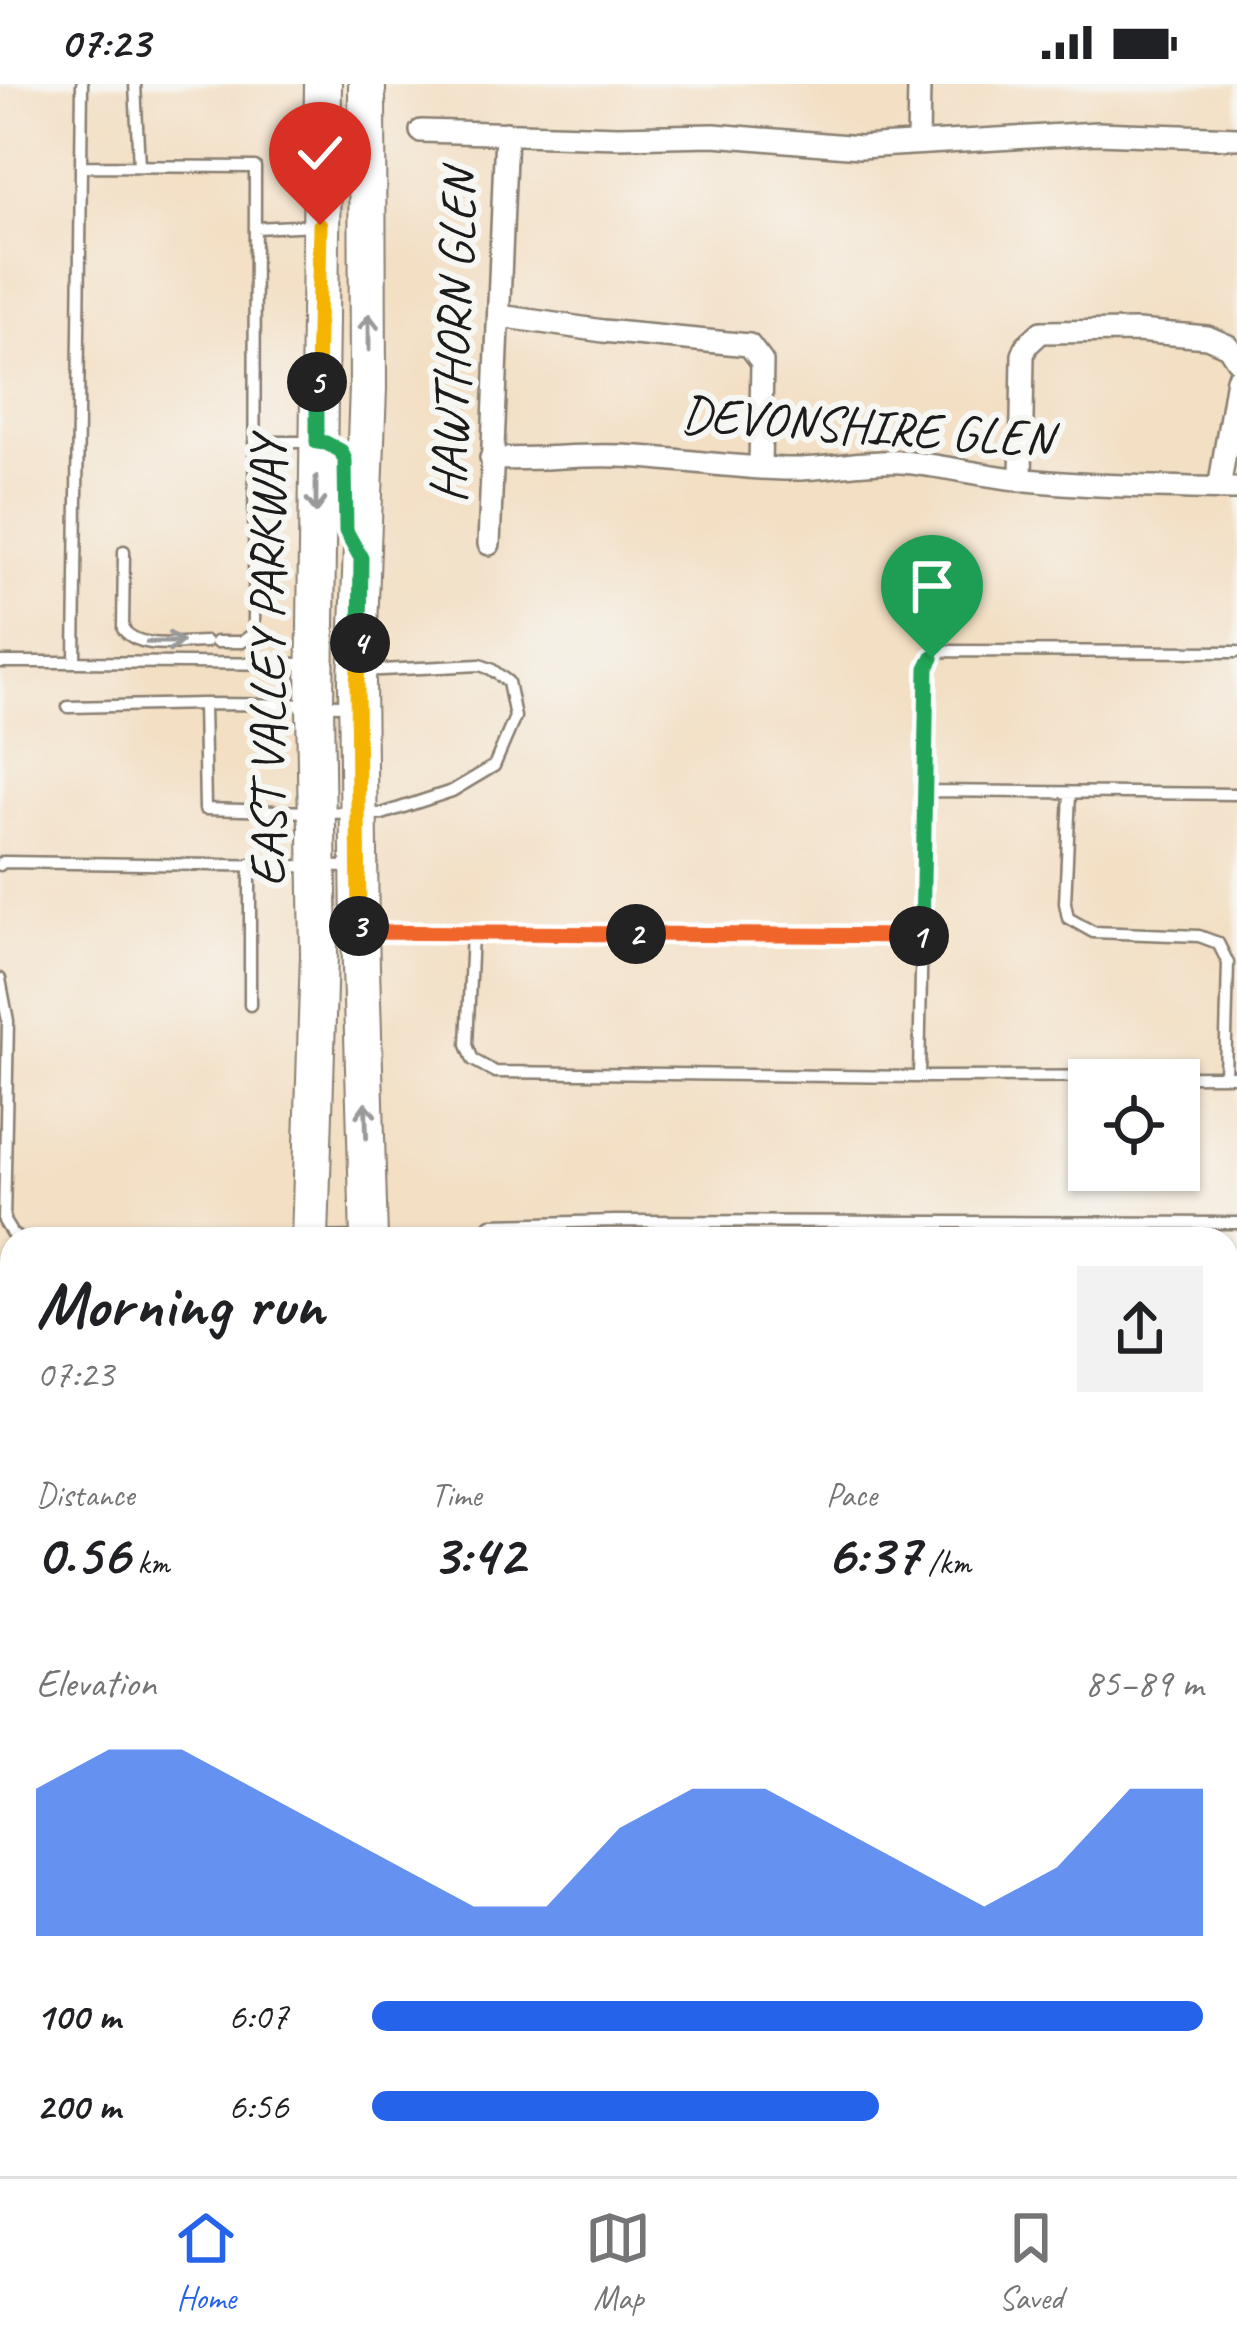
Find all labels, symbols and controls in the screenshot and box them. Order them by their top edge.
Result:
text: 07:23 [60,14,150,71]
pin [269,102,371,225]
icon: check [287,120,353,186]
street label: HAWTHORN GLEN [415,161,491,504]
one-way arrow [358,313,380,352]
pin: 5 [287,352,347,412]
text: 5 [310,361,324,403]
street label: DEVONSHIRE GLEN [679,381,1062,471]
street label: EAST VALLEY PARKWAY [235,430,299,887]
one-way arrow [305,475,328,514]
pin [881,535,983,658]
icon: arrive [899,553,965,619]
pin: 4 [330,613,390,673]
text: 4 [353,622,367,664]
one-way arrow [145,631,184,654]
pin: 3 [329,896,389,956]
pin: 2 [606,904,666,964]
text: 3 [352,905,366,947]
pin: 1 [889,906,949,966]
text: 2 [629,913,643,955]
text: 1 [912,915,926,957]
map controls [1068,1059,1200,1191]
button: locate [1068,1059,1200,1191]
one-way arrow [354,1101,377,1140]
text: Morning run [36,1263,324,1346]
button: share [1077,1266,1203,1392]
text: 07:23 [36,1350,114,1399]
text: Distance [36,1474,134,1516]
text: Time [431,1474,482,1516]
text: Pace [826,1474,877,1516]
text: 0.56 [36,1516,129,1592]
text: 3:42 [431,1516,524,1592]
text: 6:37 [826,1516,920,1592]
text: km [129,1542,169,1584]
text: /km [920,1542,971,1584]
text: Elevation [36,1659,156,1708]
text: 85–89 m [1084,1659,1203,1708]
text: 100 m [36,1992,120,2041]
text: 6:07 [228,1992,288,2041]
text: 200 m [36,2082,120,2131]
text: 6:56 [228,2082,288,2131]
tab: Home [173,2205,239,2319]
tab: Map [585,2205,651,2319]
tab: Saved [998,2205,1064,2319]

